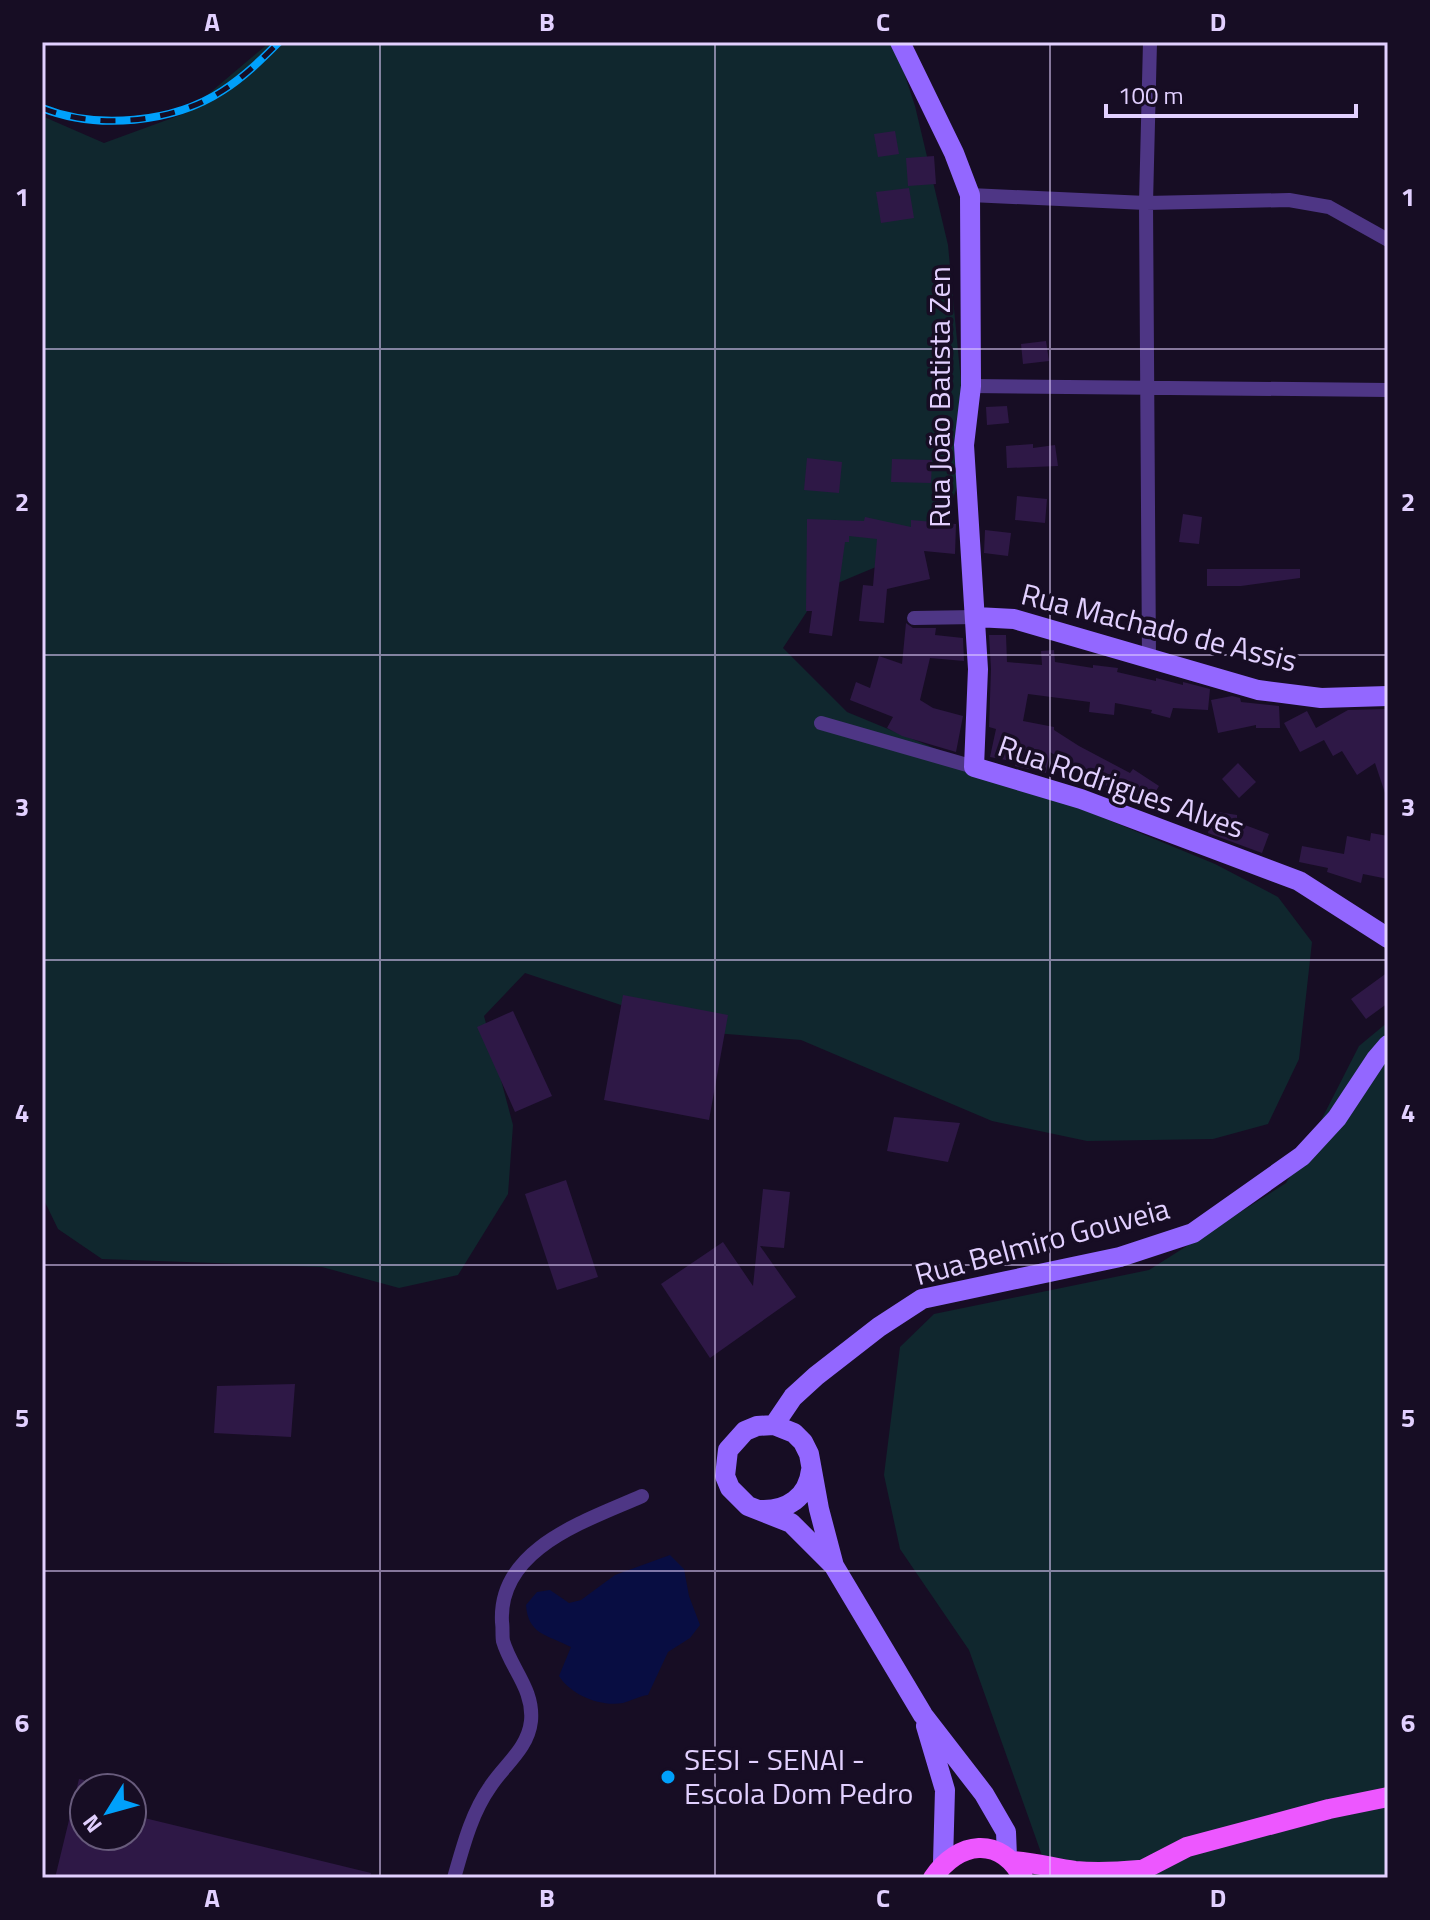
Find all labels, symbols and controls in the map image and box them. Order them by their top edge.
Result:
text: A [204,2,220,41]
text: B [539,2,555,41]
text: C [876,2,890,41]
text: D [1210,2,1226,41]
scale bar [1106,68,1356,118]
text: 100 m [1118,77,1184,113]
text: 1 [15,177,29,216]
text: 1 [1401,177,1415,216]
street label: Rua João Batista Zen [916,266,962,528]
text: 2 [15,482,29,521]
text: 2 [1401,482,1415,521]
street label: Rua Machado de Assis [1017,571,1302,684]
street label: Rua Rodrigues Alves [992,722,1251,850]
text: 3 [15,787,29,826]
text: 3 [1401,787,1415,826]
text: 4 [15,1093,29,1132]
text: 4 [1401,1093,1415,1132]
street label: Rua Belmiro Gouveia [909,1185,1174,1297]
text: 5 [15,1398,29,1437]
text: 5 [1401,1398,1415,1437]
text: 6 [15,1703,29,1742]
text: 6 [1401,1703,1415,1742]
place label: SESI - SENAI - Escola Dom Pedro [684,1736,913,1816]
marker: SESI - SENAI - Escola Dom Pedro [659,1768,677,1786]
north arrow [68,1772,148,1852]
text: N [74,1808,110,1840]
text: A [204,1878,220,1917]
text: B [539,1878,555,1917]
text: C [876,1878,890,1917]
text: D [1210,1878,1226,1917]

